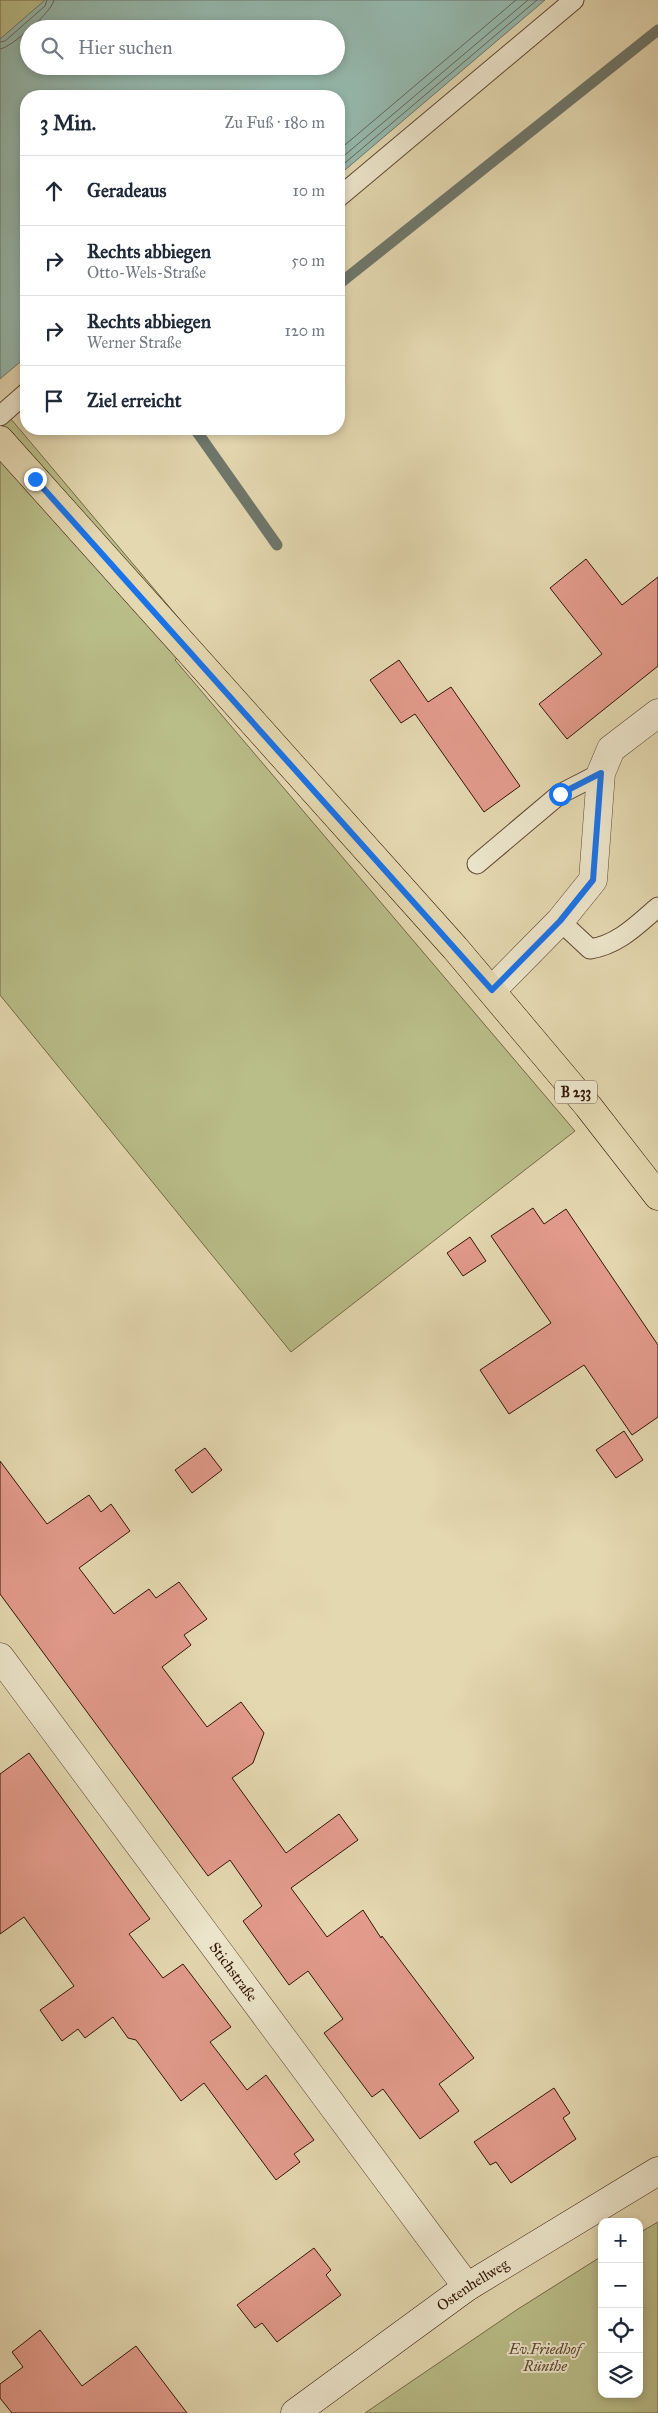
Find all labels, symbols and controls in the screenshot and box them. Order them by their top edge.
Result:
search box [20,20,345,75]
icon: search [38,34,66,62]
text: Hier suchen [78,36,172,59]
text: 3 Min. [40,110,96,136]
text: Zu Fuß · 180 m [225,113,325,132]
icon: ahead [40,177,68,205]
text: Geradeaus [87,179,166,202]
text: 10 m [293,181,325,200]
text: Rechts abbiegen [87,240,211,263]
icon: right [40,247,68,275]
text: 50 m [291,251,325,270]
text: Otto-Wels-Straße [87,263,206,282]
text: Rechts abbiegen [87,310,211,333]
icon: right [40,317,68,345]
text: 120 m [285,321,325,340]
text: Werner Straße [87,333,182,352]
icon: arrive [40,387,68,415]
text: Ziel erreicht [87,389,181,412]
route end [24,468,47,491]
route start [549,783,572,806]
road number: B 233 [555,1080,597,1104]
street label: Stichstraße [206,1939,261,2005]
map controls [598,2218,643,2398]
button: + [598,2218,643,2263]
street label: Ostenhellweg [433,2254,513,2315]
button: − [598,2263,643,2308]
button: locate [598,2308,643,2353]
park label: Ev.Friedhof Rünthe [508,2340,585,2375]
button: layers [598,2353,643,2398]

